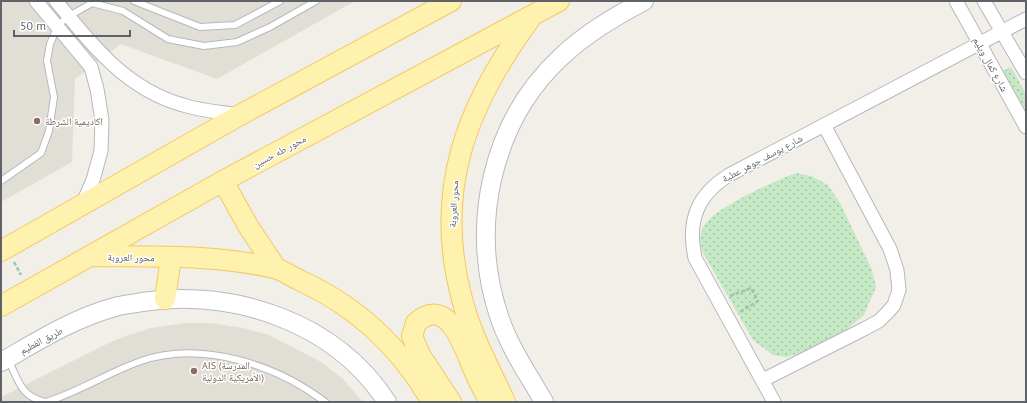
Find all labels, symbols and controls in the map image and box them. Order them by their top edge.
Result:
scale bar [14,12,130,38]
text: 50 m [20,18,46,33]
street label: شارع كمال ويليم [969,35,1011,95]
place label: اكاديمية الشرطة [45,115,103,128]
marker: اكاديمية الشرطة [32,116,42,126]
street label: شارع يوسف جوهر عطية [720,131,805,185]
street label: محور طه حسين [250,132,309,171]
street label: محور العروبة [446,180,461,228]
street label: محور العروبة [107,251,155,264]
street label: طريق الفطيم [18,324,66,358]
place label: AIS (المدرسة الأمريكية الدولية) [202,359,264,384]
marker: AIS (المدرسة الأمريكية الدولية) [189,366,199,376]

